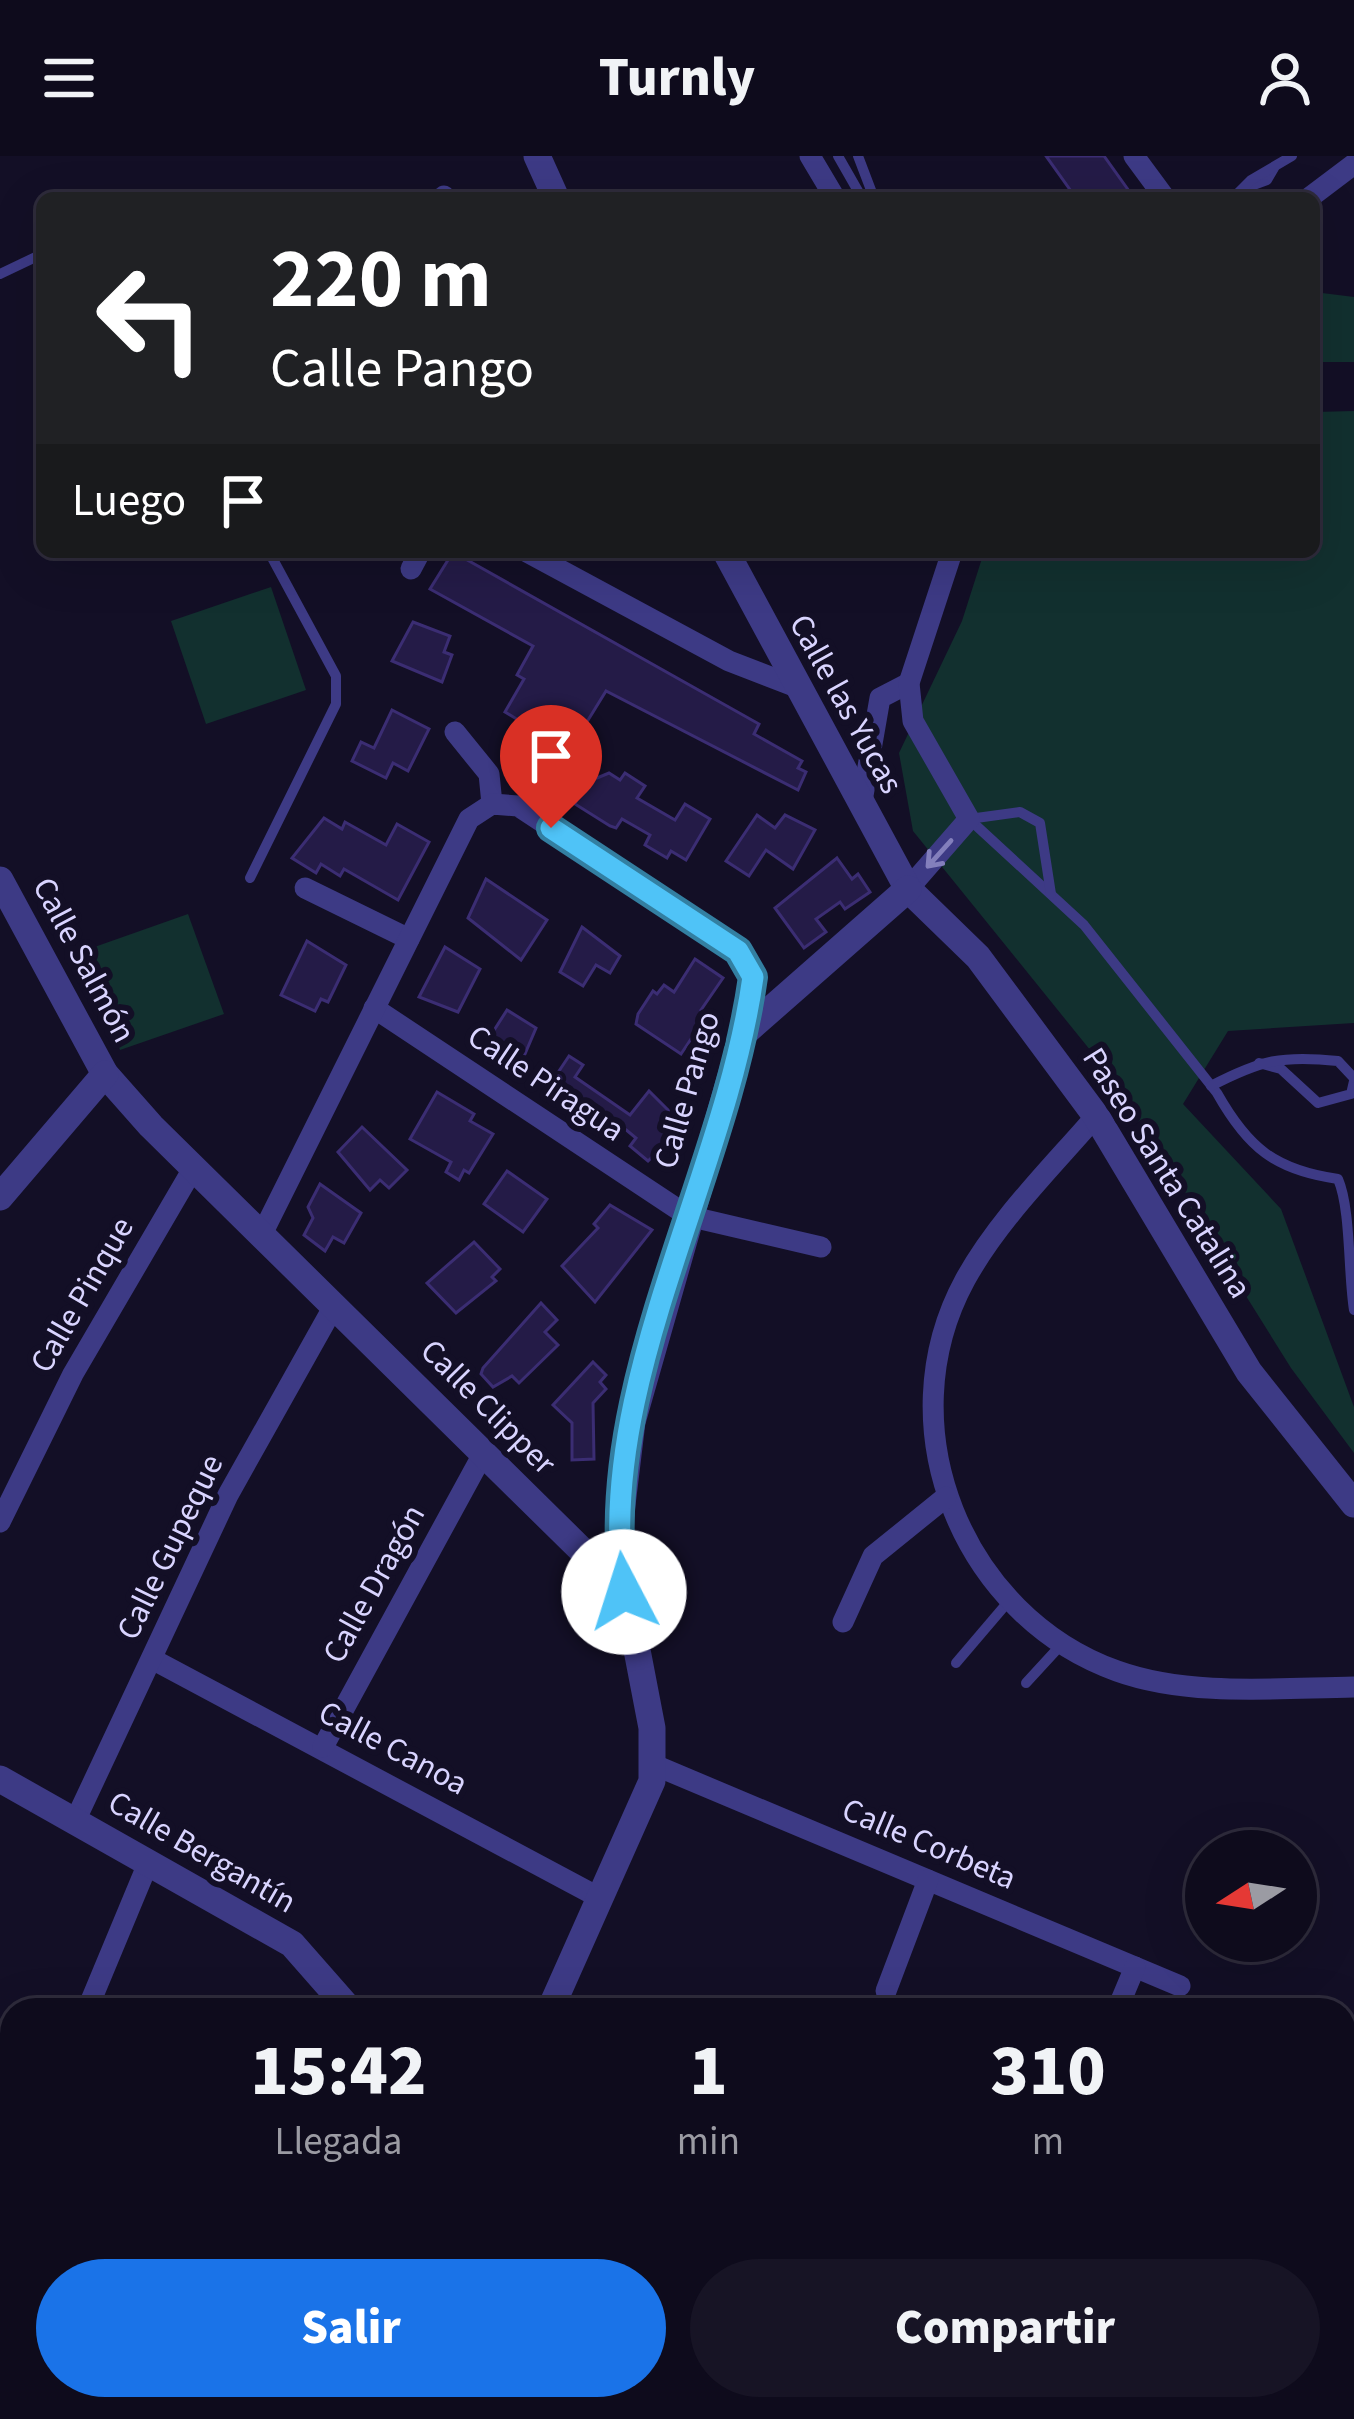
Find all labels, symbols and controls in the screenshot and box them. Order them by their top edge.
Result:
text: Turnly [599,40,755,117]
icon: menu [36,45,102,111]
icon: person [1252,45,1318,111]
text: 220 m [270,220,492,340]
icon: left [72,240,228,396]
text: Calle Pango [270,331,534,408]
icon: arrive [210,468,276,534]
text: Luego [72,469,186,533]
street label: Calle las Yucas [777,606,915,802]
pin [500,705,602,828]
icon: arrive [518,723,584,789]
one-way arrow [926,839,953,869]
street label: Calle Salmón [21,869,147,1051]
street label: Calle Pango [642,1006,732,1174]
street label: Calle Piragua [458,1013,634,1153]
street label: Paseo Santa Catalina [1071,1038,1263,1308]
street label: Calle Pinque [18,1208,146,1382]
street label: Calle Clipper [409,1328,567,1486]
street label: Calle Gupeque [105,1446,235,1648]
street label: Calle Dragón [311,1496,437,1672]
position arrow [561,1529,687,1655]
street label: Calle Canoa [310,1689,476,1807]
street label: Calle Bergantín [99,1779,305,1925]
street label: Calle Corbeta [835,1786,1023,1902]
north arrow [1185,1830,1317,1962]
map controls [1185,1830,1317,1962]
text: 15:42 [250,2020,426,2123]
text: 1 [689,2020,728,2123]
text: 310 [990,2020,1106,2123]
text: Llegada [274,2114,402,2170]
text: min [677,2114,740,2170]
text: m [1032,2114,1064,2170]
button: Salir [36,2259,666,2397]
button: Compartir [690,2259,1320,2397]

